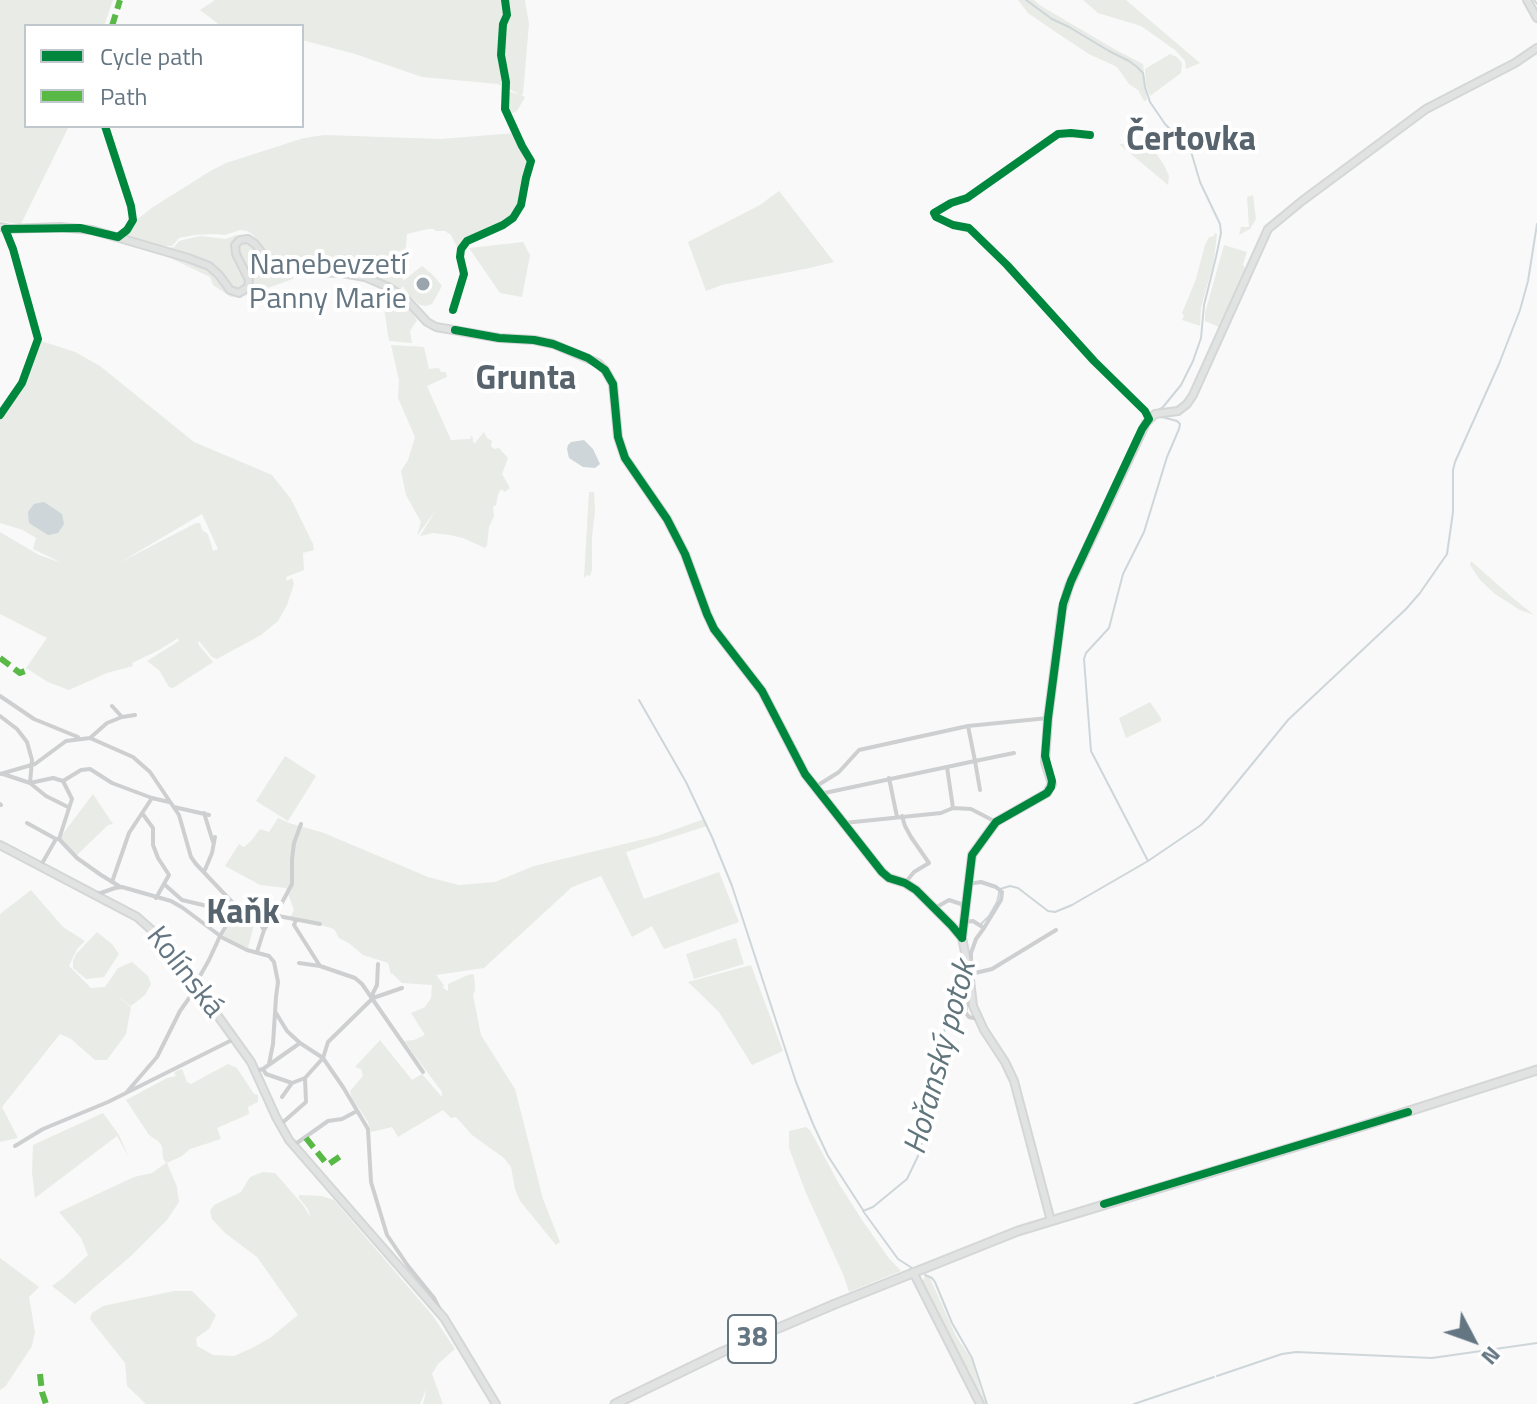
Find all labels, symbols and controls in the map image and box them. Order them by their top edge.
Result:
legend [24,24,304,128]
text: Cycle path [100,38,203,74]
text: Path [100,78,147,114]
district label: Čertovka [1126,122,1256,162]
place label: Nanebevzetí Panny Marie [249,249,407,320]
marker: Nanebevzetí Panny Marie [414,275,432,293]
district label: Grunta [476,361,576,401]
district label: Kaňk [206,895,280,935]
street label: Kolínská [137,920,231,1026]
water label: Hořanský potok [898,957,986,1159]
north arrow [1433,1300,1513,1380]
road number: 38 [728,1315,776,1363]
text: N [1473,1339,1509,1373]

